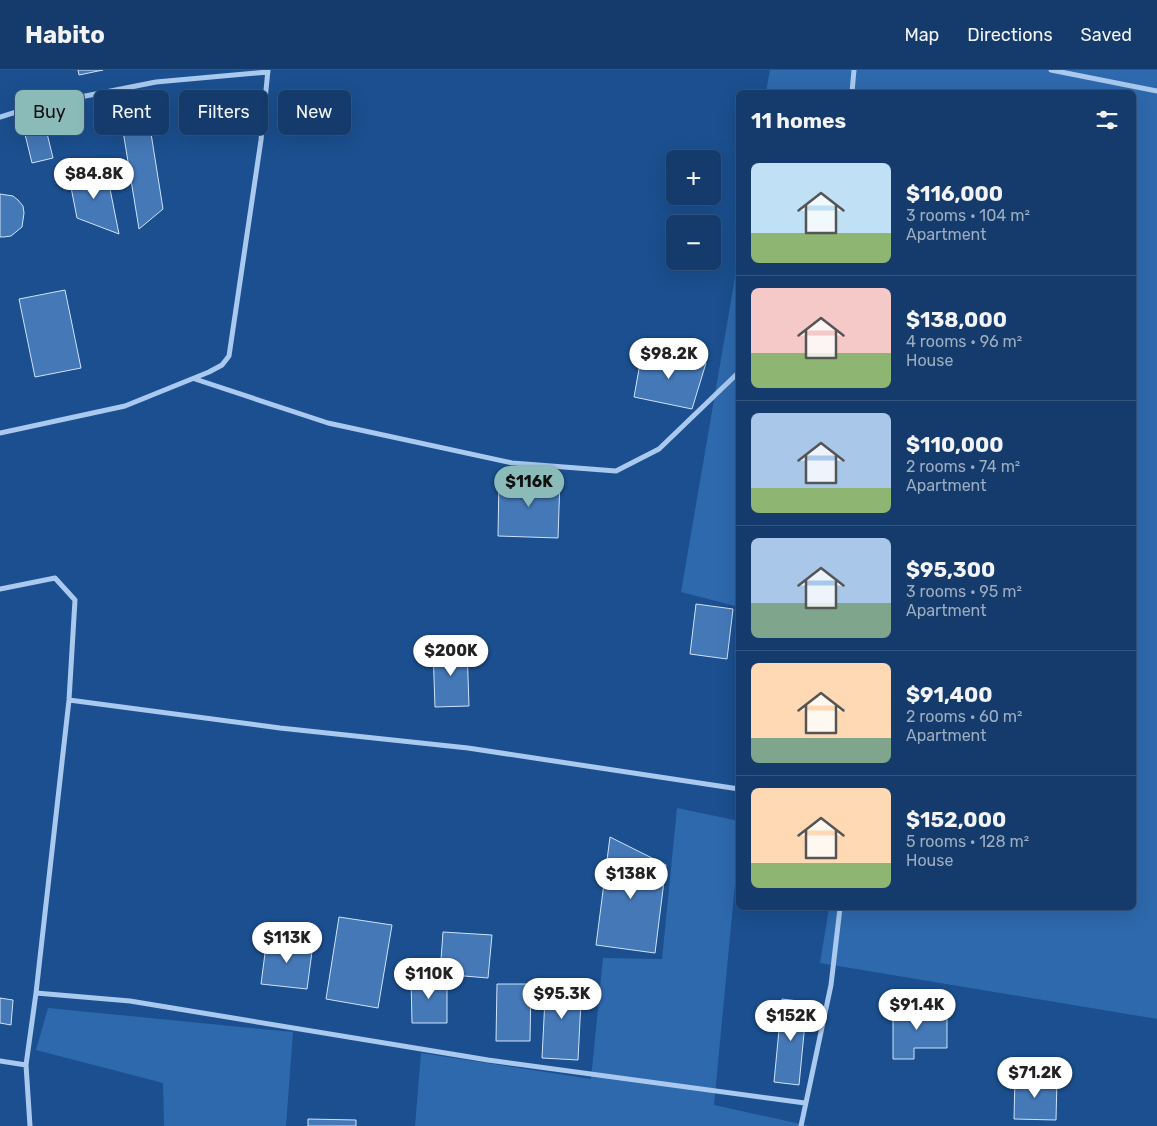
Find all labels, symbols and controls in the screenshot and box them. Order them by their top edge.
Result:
text: Habito [25,21,105,49]
text: Map [904,24,939,46]
text: Directions [967,24,1053,46]
text: Saved [1081,24,1132,46]
chip: Buy [15,90,84,135]
chip: Rent [94,90,169,135]
chip: Filters [179,90,268,135]
chip: New [278,90,351,135]
icon: filters [1093,106,1121,134]
text: 11 homes [751,108,846,133]
map controls [666,150,721,270]
button: + [666,150,721,205]
pin: $84.8K [53,158,135,200]
text: $84.8K [65,164,123,183]
text: $116,000 [906,181,1003,206]
icon: home [791,183,851,243]
text: 3 rooms · 104 m² [906,206,1030,225]
button: − [666,215,721,270]
text: Apartment [906,225,986,244]
text: $138,000 [906,307,1007,332]
icon: home [791,308,851,368]
text: 4 rooms · 96 m² [906,332,1022,351]
pin: $98.2K [628,338,710,380]
text: $98.2K [640,344,698,363]
text: House [906,351,953,370]
text: $110,000 [906,432,1004,457]
icon: home [791,433,851,493]
text: 2 rooms · 74 m² [906,457,1020,476]
pin: $116K [494,466,564,508]
text: $116K [505,472,553,491]
text: Apartment [906,476,986,495]
text: $95,300 [906,557,995,582]
icon: home [791,558,851,618]
text: 3 rooms · 95 m² [906,582,1022,601]
text: Apartment [906,601,986,620]
pin: $200K [416,634,486,677]
text: $200K [424,641,478,660]
text: $91,400 [906,682,993,707]
icon: home [791,683,851,743]
text: 2 rooms · 60 m² [906,707,1023,726]
text: Apartment [906,726,986,745]
text: $152,000 [906,807,1006,832]
icon: home [791,808,851,868]
text: 5 rooms · 128 m² [906,832,1029,851]
text: House [906,851,953,870]
pin: $138K [596,858,666,900]
text: $138K [606,864,656,883]
pin: $113K [252,922,322,964]
text: $113K [263,928,311,947]
pin: $110K [394,958,464,1000]
text: $110K [405,964,453,983]
pin: $95.3K [521,978,603,1020]
text: $95.3K [534,984,590,1003]
pin: $91.4K [876,988,958,1031]
text: $91.4K [890,995,944,1014]
pin: $152K [756,1000,826,1042]
text: $152K [766,1006,816,1025]
pin: $71.2K [994,1056,1076,1099]
text: $71.2K [1008,1063,1062,1082]

